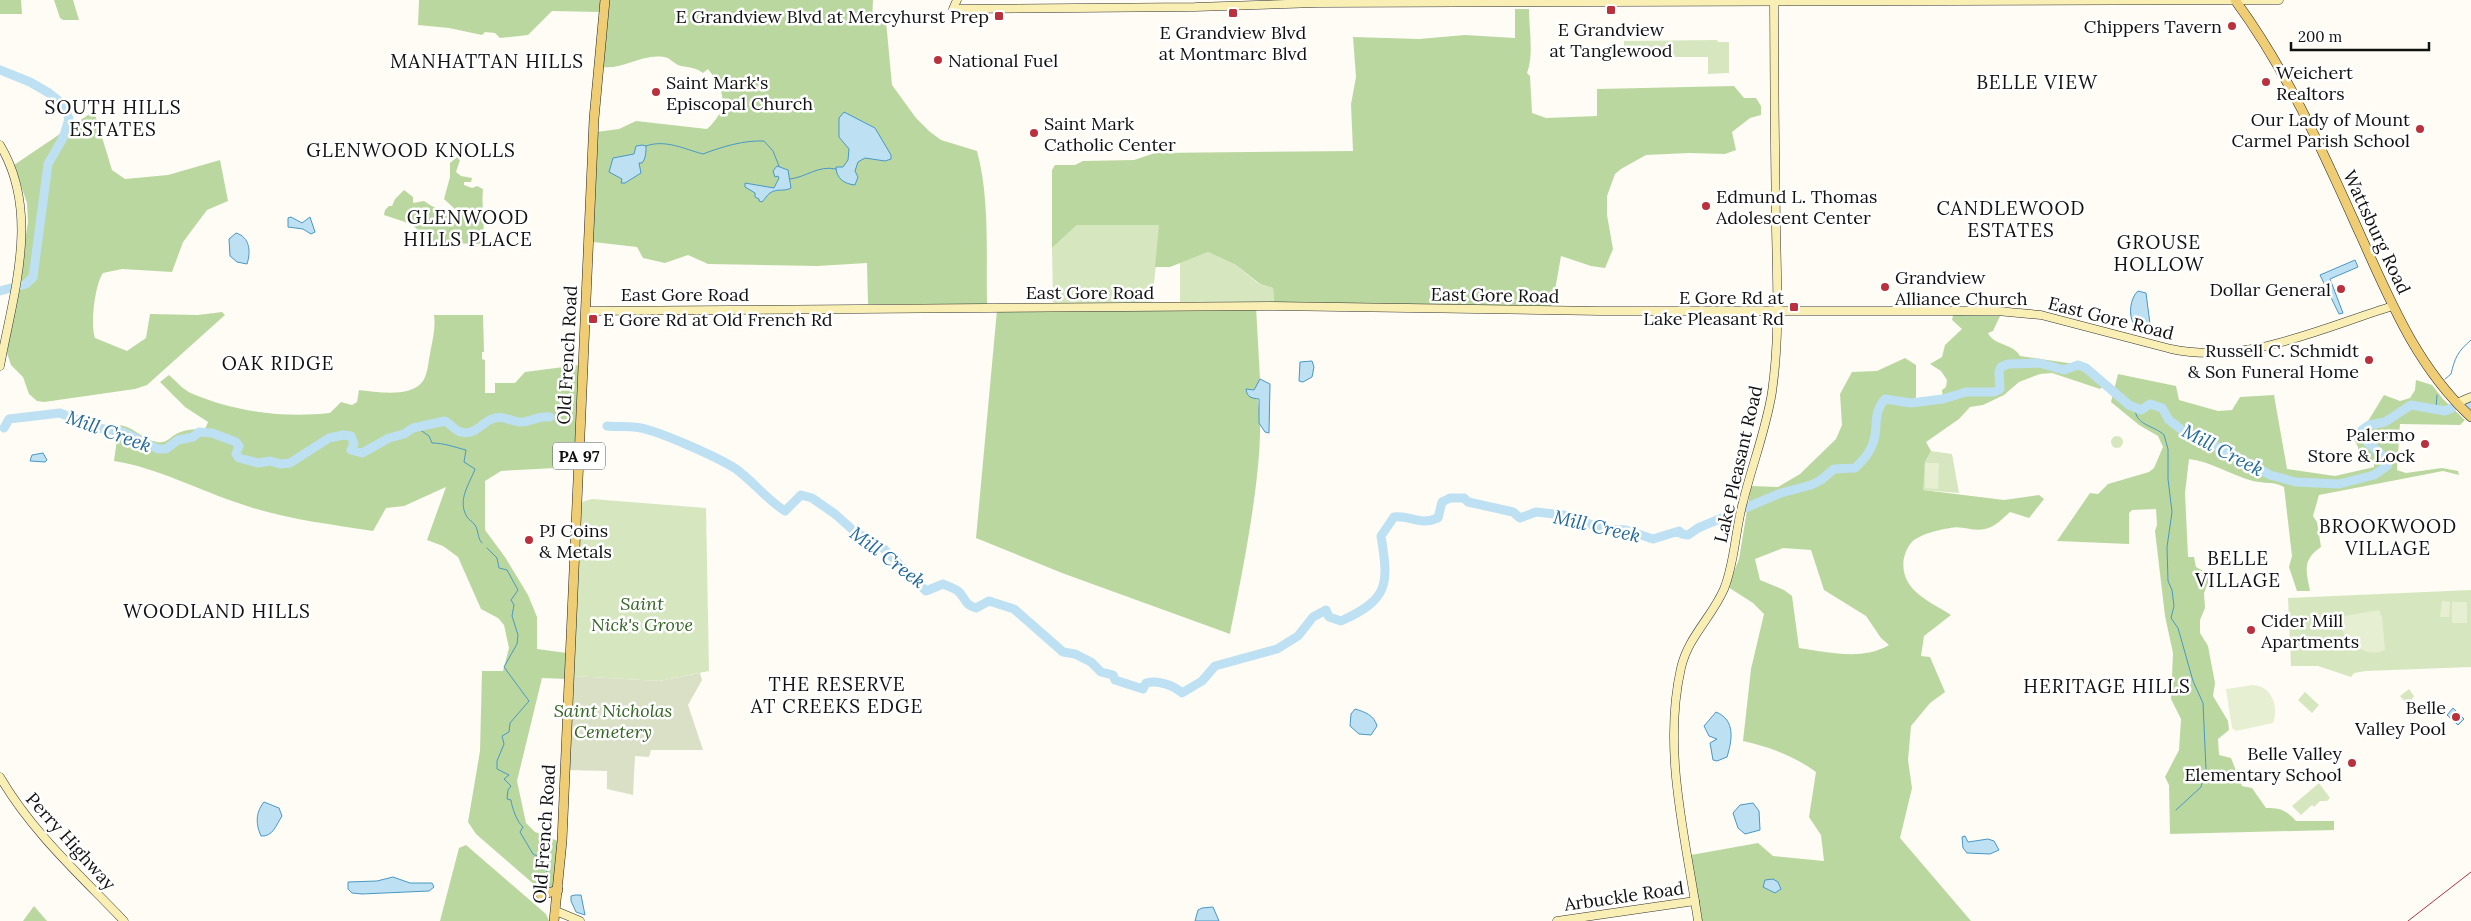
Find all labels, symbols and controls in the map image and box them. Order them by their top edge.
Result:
marker: E Grandview at Tanglewood [1605,4,1617,16]
place label: E Grandview Blvd at Mercyhurst Prep [675,5,989,28]
marker: E Grandview Blvd at Montmarc Blvd [1227,7,1239,19]
marker: E Grandview Blvd at Mercyhurst Prep [993,10,1005,22]
place label: Chippers Tavern [2084,15,2222,38]
place label: E Grandview at Tanglewood [1549,18,1673,62]
marker: Chippers Tavern [2226,20,2238,32]
scale bar [2291,20,2428,52]
place label: E Grandview Blvd at Montmarc Blvd [1159,21,1307,65]
text: 200 m [2298,27,2342,46]
district label: MANHATTAN HILLS [390,49,584,73]
place label: National Fuel [948,49,1058,72]
marker: National Fuel [932,54,944,66]
place label: Weichert Realtors [2276,61,2353,105]
district label: BELLE VIEW [1976,70,2098,94]
place label: Saint Mark's Episcopal Church [666,71,813,115]
marker: Weichert Realtors [2260,76,2272,88]
marker: Saint Mark's Episcopal Church [650,86,662,98]
district label: SOUTH HILLS ESTATES [45,95,181,141]
place label: Our Lady of Mount Carmel Parish School [2232,108,2410,152]
place label: Saint Mark Catholic Center [1044,112,1176,156]
marker: Our Lady of Mount Carmel Parish School [2414,123,2426,135]
marker: Saint Mark Catholic Center [1028,127,1040,139]
district label: GLENWOOD KNOLLS [306,138,516,162]
street label: Wattsburg Road [2338,166,2416,298]
place label: Edmund L. Thomas Adolescent Center [1715,185,1877,229]
district label: CANDLEWOOD ESTATES [1936,196,2086,242]
marker: Edmund L. Thomas Adolescent Center [1700,200,1712,212]
district label: GLENWOOD HILLS PLACE [403,205,533,251]
district label: GROUSE HOLLOW [2114,230,2205,276]
place label: Grandview Alliance Church [1894,266,2028,310]
place label: Dollar General [2209,278,2331,301]
street label: East Gore Road [1026,281,1155,304]
marker: Grandview Alliance Church [1879,281,1891,293]
street label: East Gore Road [1430,282,1560,308]
street label: East Gore Road [621,283,750,306]
marker: Dollar General [2335,283,2347,295]
street label: Old French Road [552,284,582,425]
place label: E Gore Rd at Lake Pleasant Rd [1643,286,1784,330]
street label: East Gore Road [2046,291,2176,345]
marker: E Gore Rd at Lake Pleasant Rd [1788,301,1800,313]
place label: E Gore Rd at Old French Rd [603,308,833,331]
marker: E Gore Rd at Old French Rd [587,313,599,325]
place label: Russell C. Schmidt & Son Funeral Home [2188,339,2359,383]
district label: OAK RIDGE [222,351,334,375]
marker: Russell C. Schmidt & Son Funeral Home [2363,354,2375,366]
street label: Lake Pleasant Road [1709,383,1767,545]
water label: Mill Creek [63,405,155,457]
water label: Mill Creek [2178,419,2268,481]
place label: Palermo Store & Lock [2308,423,2415,467]
marker: Palermo Store & Lock [2419,438,2431,450]
road number: PA 97 [553,442,605,470]
water label: Mill Creek [1551,504,1643,548]
district label: BROOKWOOD VILLAGE [2319,514,2457,560]
place label: PJ Coins & Metals [539,519,612,563]
water label: Mill Creek [845,521,931,593]
marker: PJ Coins & Metals [523,534,535,546]
district label: BELLE VILLAGE [2194,546,2281,592]
park label: Saint Nick's Grove [591,592,693,636]
district label: WOODLAND HILLS [123,599,311,623]
place label: Cider Mill Apartments [2260,609,2359,653]
marker: Cider Mill Apartments [2245,624,2257,636]
district label: THE RESERVE AT CREEKS EDGE [750,672,923,718]
district label: HERITAGE HILLS [2023,674,2191,698]
place label: Belle Valley Pool [2354,696,2446,740]
park label: Saint Nicholas Cemetery [554,699,672,743]
marker: Belle Valley Pool [2450,711,2462,723]
place label: Belle Valley Elementary School [2184,742,2342,786]
marker: Belle Valley Elementary School [2346,757,2358,769]
street label: Old French Road [528,763,560,904]
street label: Perry Highway [21,787,121,895]
street label: Arbuckle Road [1562,876,1686,916]

